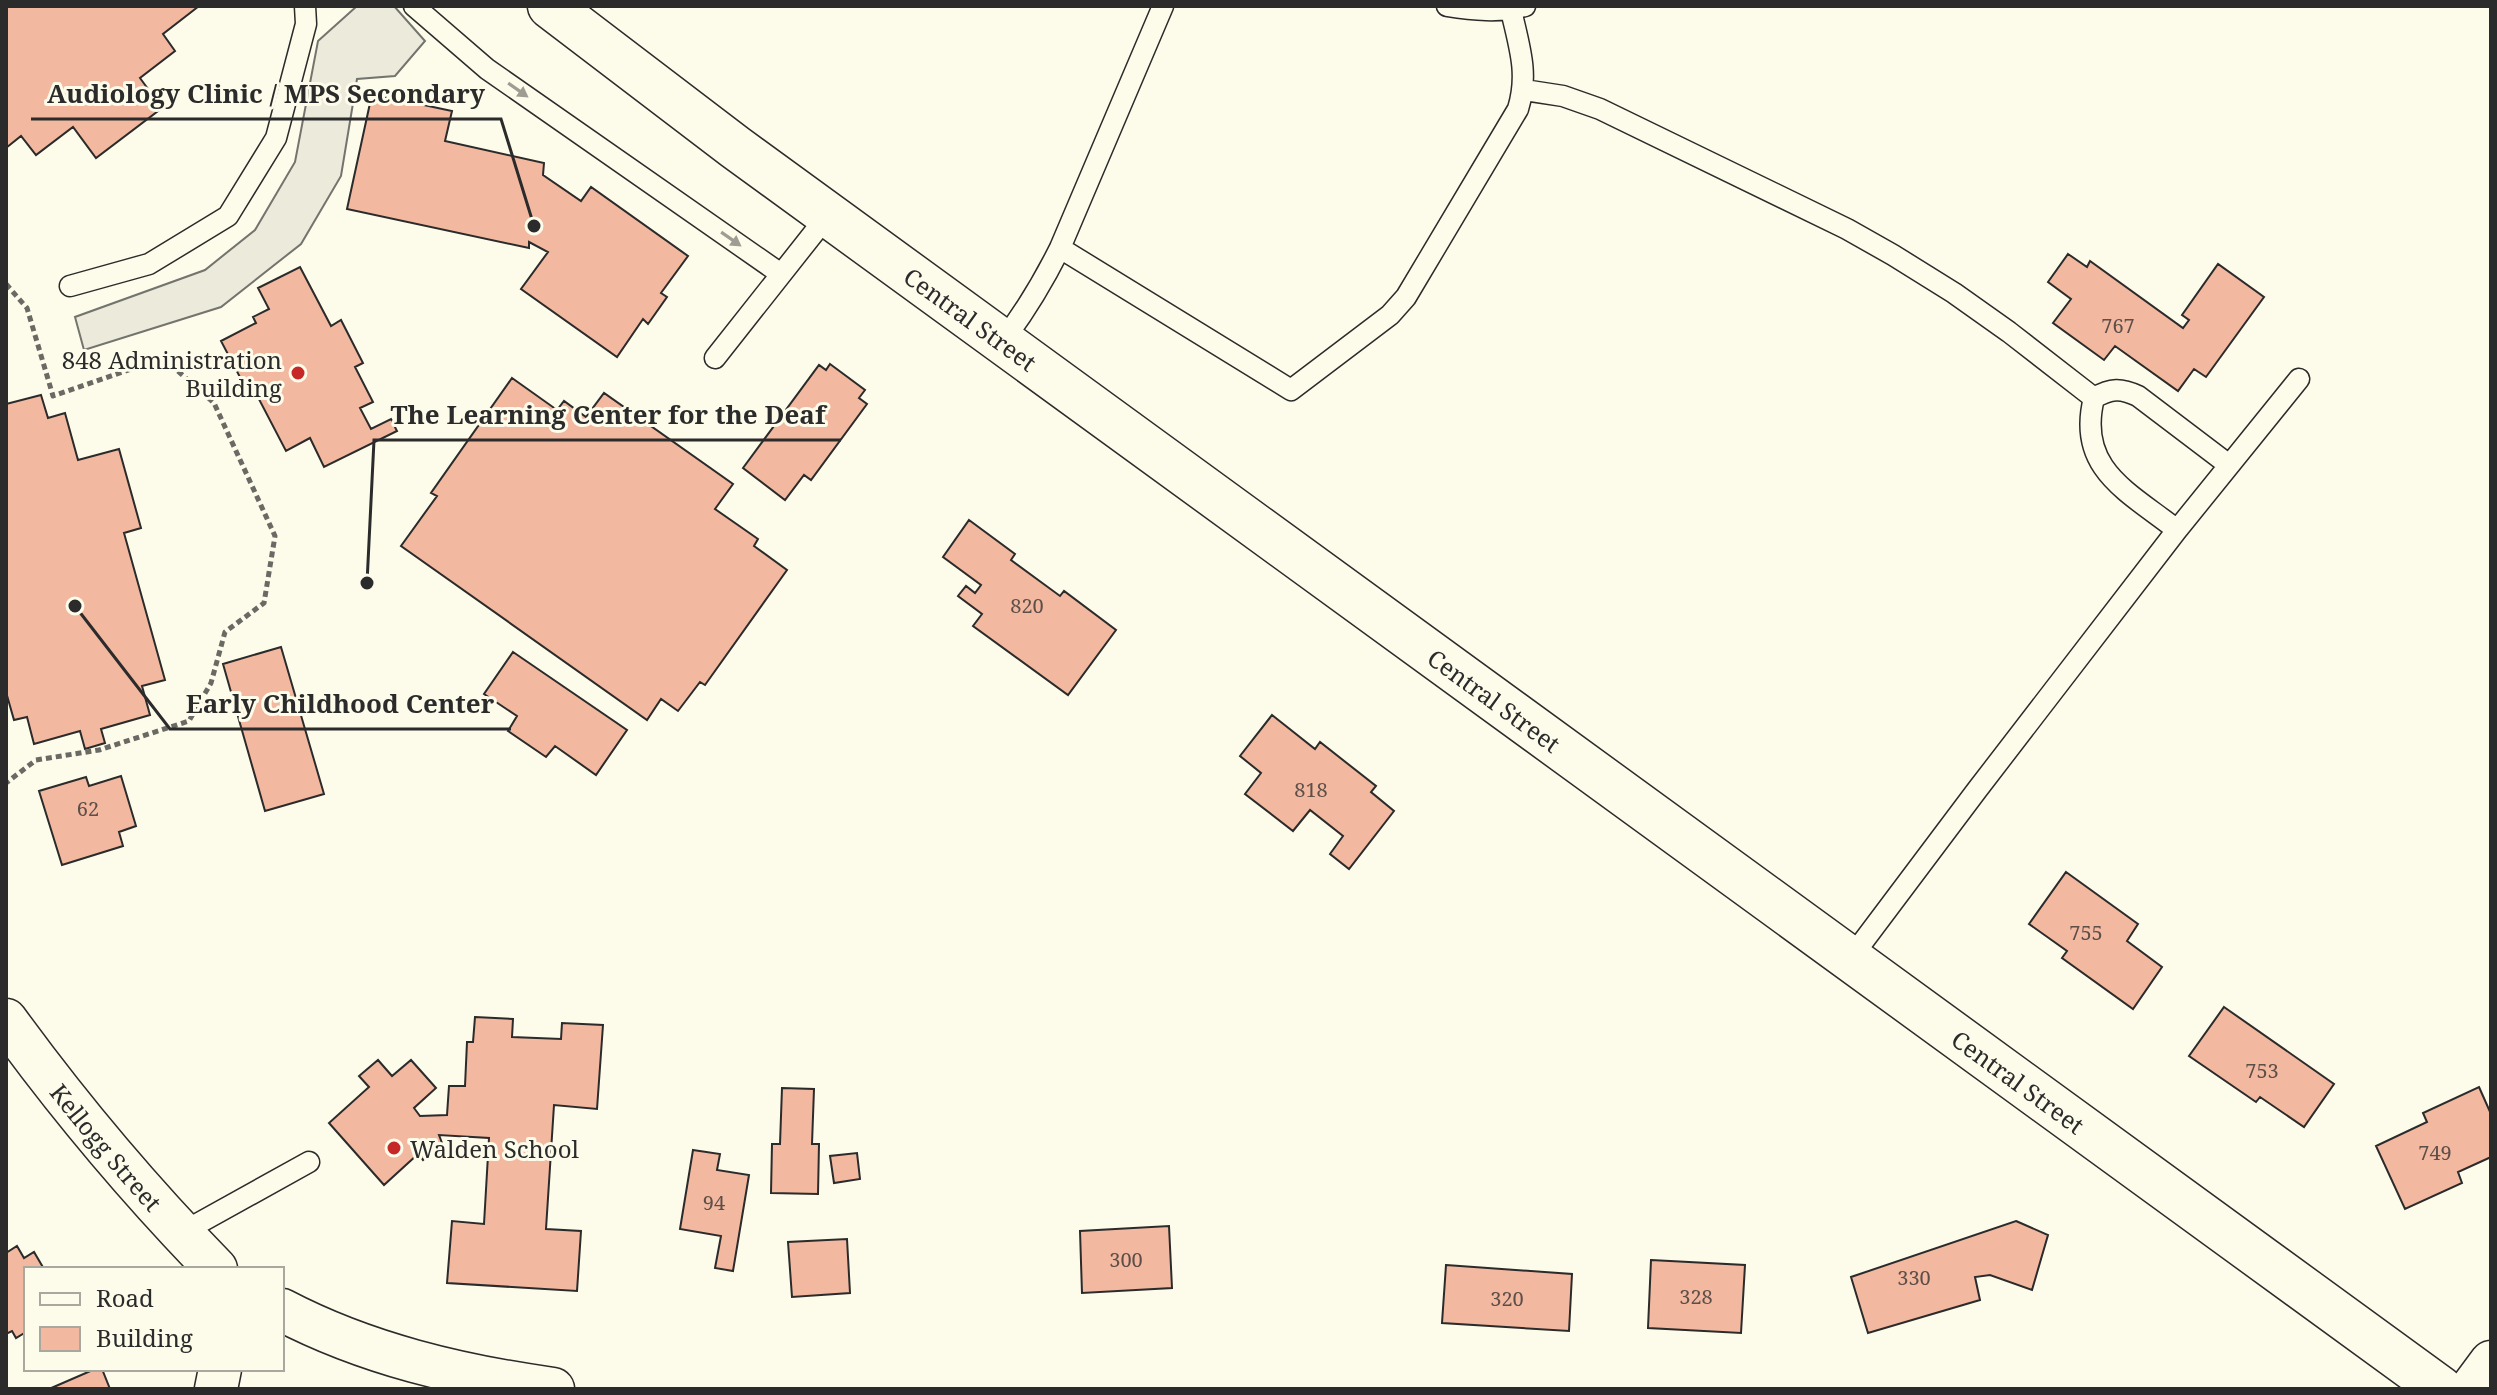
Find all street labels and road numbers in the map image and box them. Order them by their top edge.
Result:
street label: Central Street [898,259,1044,378]
street label: Central Street [1421,640,1567,759]
street label: Central Street [1945,1022,2091,1141]
street label: Kellogg Street [43,1076,170,1218]

